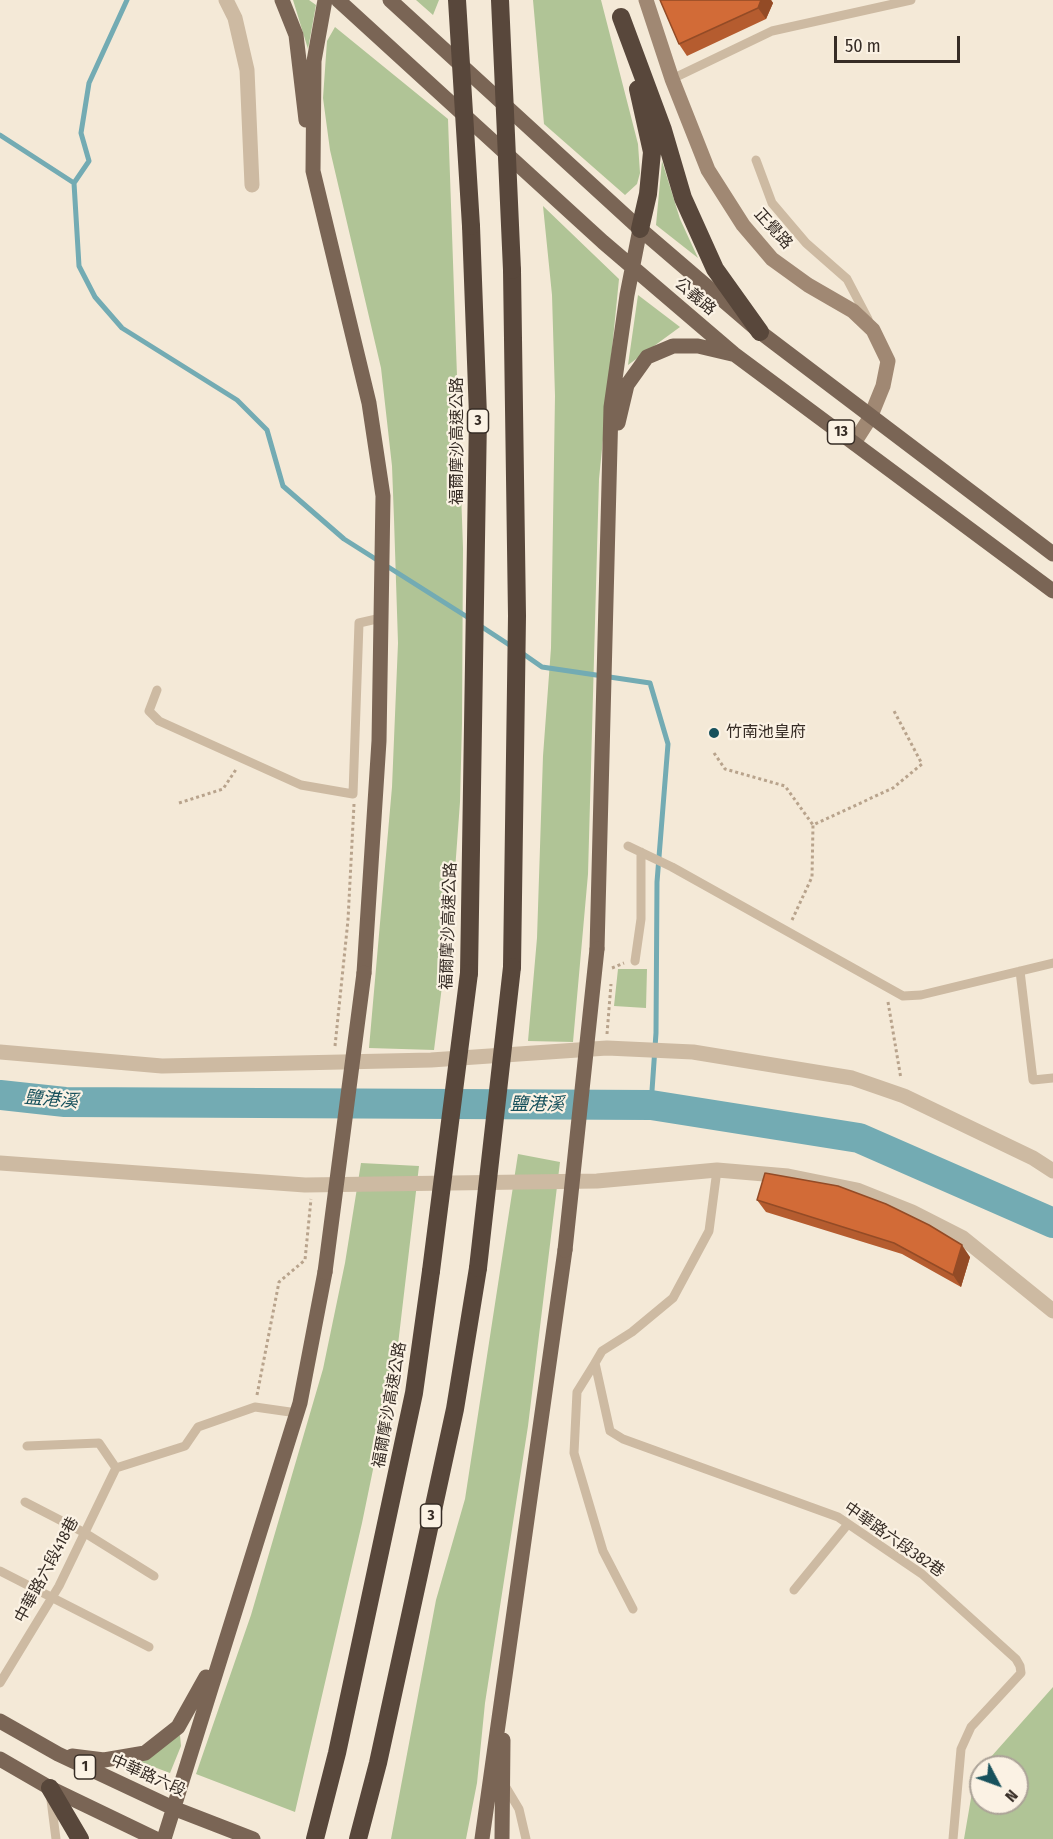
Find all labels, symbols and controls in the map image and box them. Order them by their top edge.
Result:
scale bar [837,24,963,62]
text: 50 m [845,35,881,57]
street label: 正覺路 [750,205,796,253]
street label: 公義路 [670,274,720,320]
street label: 福爾摩沙高速公路 [448,377,468,505]
road number: 3 [468,409,488,433]
road number: 13 [828,420,854,444]
place label: 竹南池皇府 [726,723,806,743]
marker: 竹南池皇府 [707,726,721,740]
street label: 福爾摩沙高速公路 [437,862,461,990]
water label: 鹽港溪 [23,1087,79,1113]
water label: 鹽港溪 [510,1094,564,1116]
street label: 福爾摩沙高速公路 [369,1340,411,1470]
street label: 中華路六段382巷 [840,1498,948,1582]
road number: 3 [420,1504,442,1528]
street label: 中華路六段418巷 [11,1514,83,1626]
street label: 中華路六段 [108,1751,188,1801]
road number: 1 [74,1755,96,1779]
north arrow [969,1755,1029,1815]
text: N [1001,1786,1022,1806]

